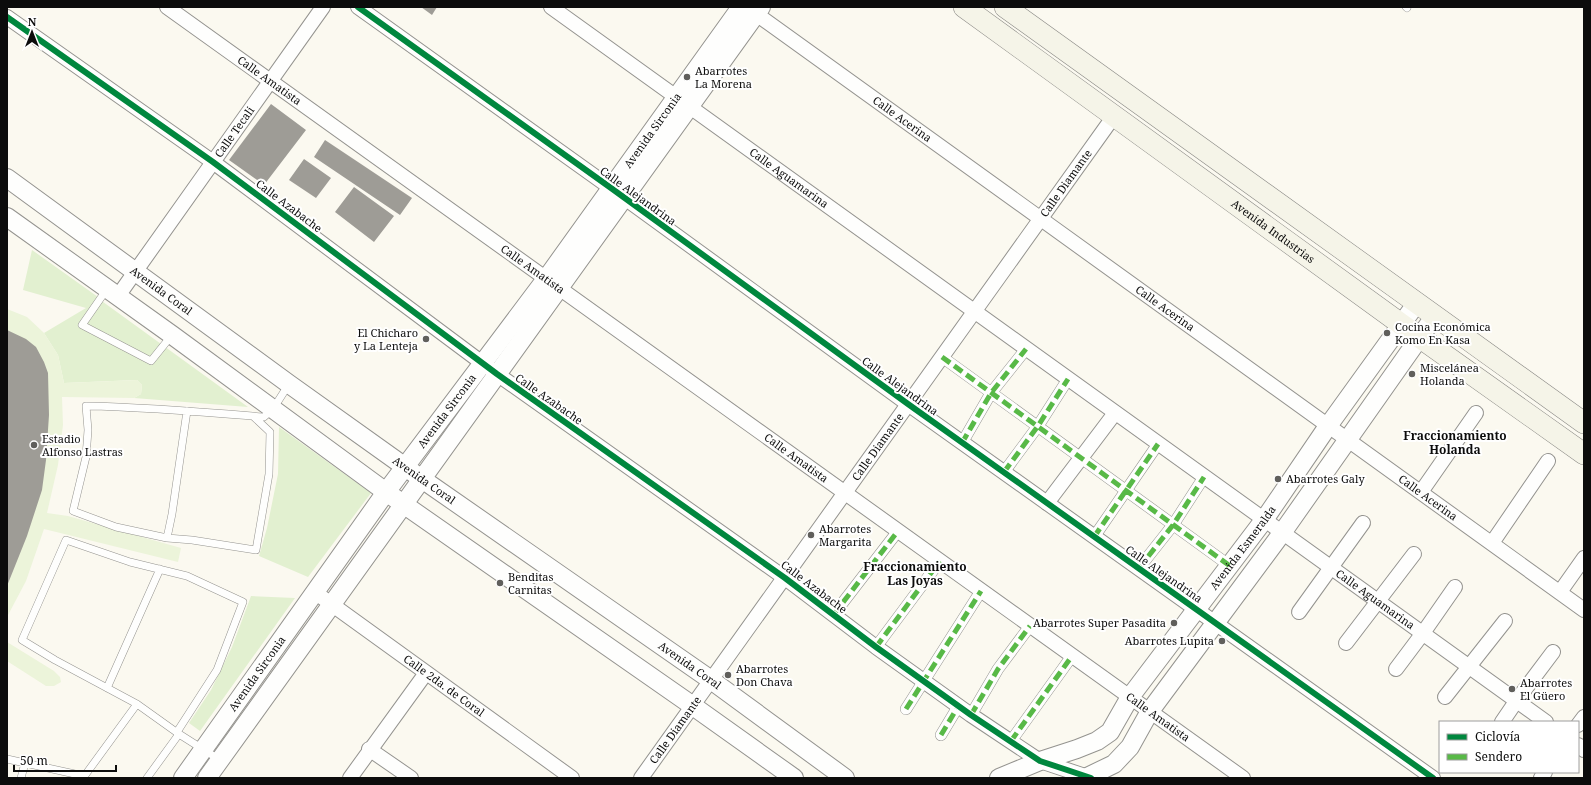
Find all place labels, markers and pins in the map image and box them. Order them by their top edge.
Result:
place label: Abarrotes La Morena [695,63,752,91]
marker: Abarrotes La Morena [682,72,692,82]
place label: Cocina Económica Komo En Kasa [1395,319,1491,347]
place label: El Chicharo y La Lenteja [354,325,418,353]
marker: Cocina Económica Komo En Kasa [1382,328,1392,338]
marker: El Chicharo y La Lenteja [421,334,431,344]
place label: Miscelánea Holanda [1420,360,1479,388]
marker: Miscelánea Holanda [1407,369,1417,379]
place label: Estadio Alfonso Lastras [42,431,123,459]
marker: Estadio Alfonso Lastras [29,440,39,450]
place label: Abarrotes Galy [1286,471,1365,486]
marker: Abarrotes Galy [1273,474,1283,484]
place label: Abarrotes Margarita [819,521,872,549]
marker: Abarrotes Margarita [806,530,816,540]
place label: Benditas Carnitas [508,569,554,597]
marker: Benditas Carnitas [495,578,505,588]
place label: Abarrotes Super Pasadita [1033,615,1166,630]
marker: Abarrotes Super Pasadita [1169,618,1179,628]
place label: Abarrotes Lupita [1125,633,1214,648]
marker: Abarrotes Lupita [1217,636,1227,646]
place label: Abarrotes Don Chava [736,661,793,689]
marker: Abarrotes Don Chava [723,670,733,680]
place label: Abarrotes El Güero [1520,675,1572,703]
marker: Abarrotes El Güero [1507,684,1517,694]

